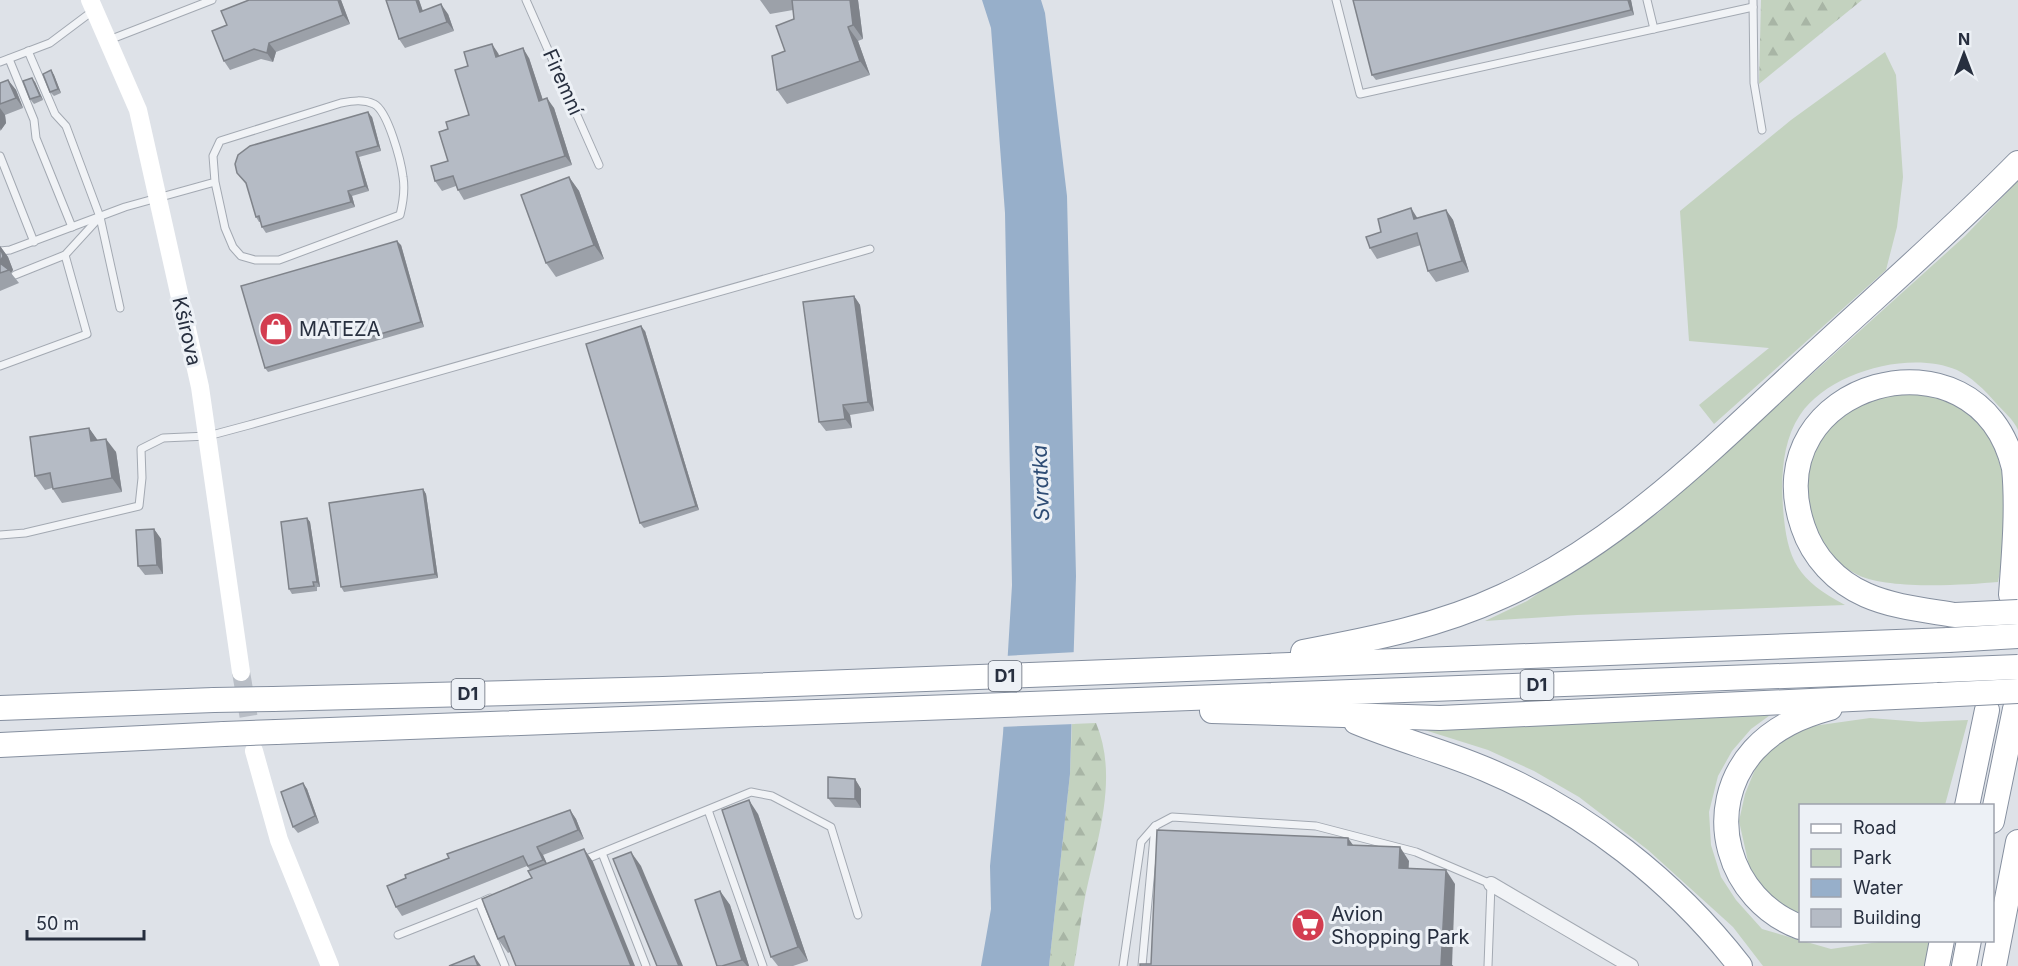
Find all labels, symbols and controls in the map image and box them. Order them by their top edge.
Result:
north arrow [1934,24,1994,84]
text: N [1958,29,1970,49]
street label: Firemní [538,45,588,119]
street label: Kšírova [167,294,207,368]
shop icon: MATEZA [258,311,294,347]
place label: MATEZA [299,317,381,341]
water label: Svratka [1027,444,1054,522]
road number: D1 [988,661,1022,691]
road number: D1 [1520,670,1554,700]
road number: D1 [452,679,484,709]
legend [1799,804,1994,942]
text: Road [1853,817,1896,838]
text: Park [1853,847,1892,868]
text: Water [1853,877,1903,898]
place label: Avion Shopping Park [1331,902,1470,949]
scale bar [27,903,144,941]
supermarket icon: Avion Shopping Park [1290,907,1326,943]
text: Building [1853,907,1921,928]
text: 50 m [36,913,79,934]

